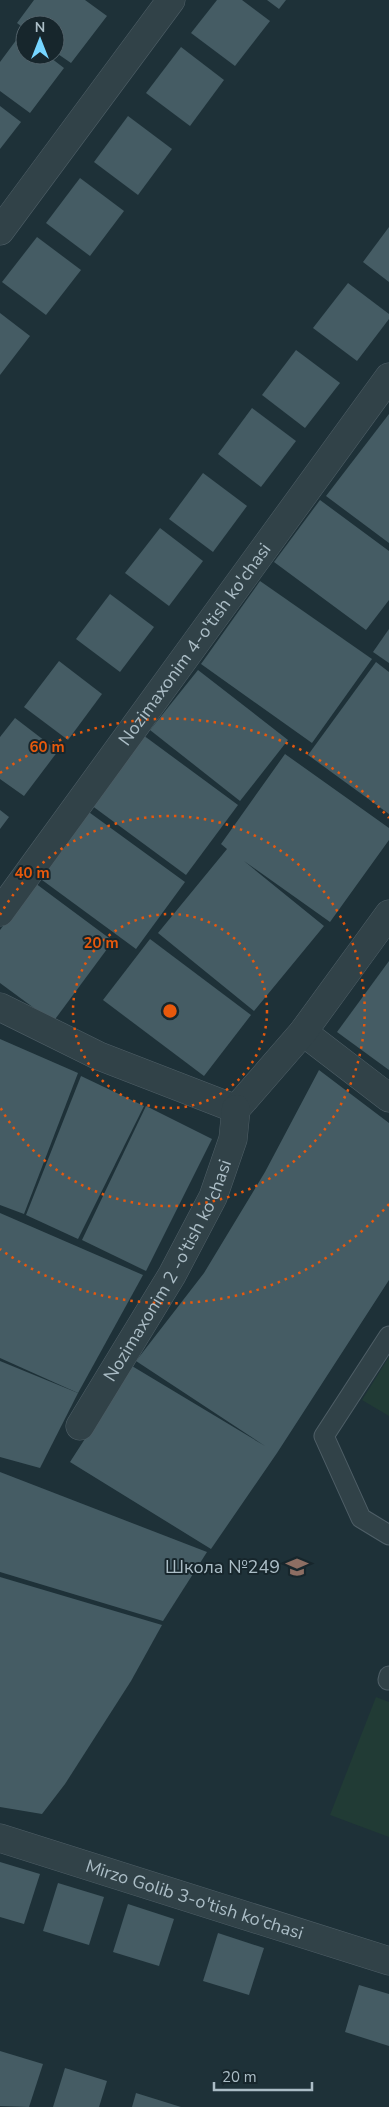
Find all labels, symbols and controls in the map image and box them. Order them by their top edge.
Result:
north arrow [15,15,65,65]
text: N [35,18,45,37]
street label: Nozimaxonim 4-o'tish ko'chasi [113,538,276,750]
text: 60 m [29,737,65,757]
text: 40 m [14,863,50,883]
text: 20 m [83,933,119,953]
centre of rings [161,1002,179,1020]
street label: Nozimaxonim 2 -o'tish ko'chasi [98,1156,237,1386]
school or university icon: Школа №249 [284,1554,310,1580]
place label: Школа №249 [165,1555,280,1579]
street label: Mirzo Golib 3-o'tish ko'chasi [83,1854,306,1945]
scale bar [214,2060,312,2092]
text: 20 m [222,2067,257,2087]

